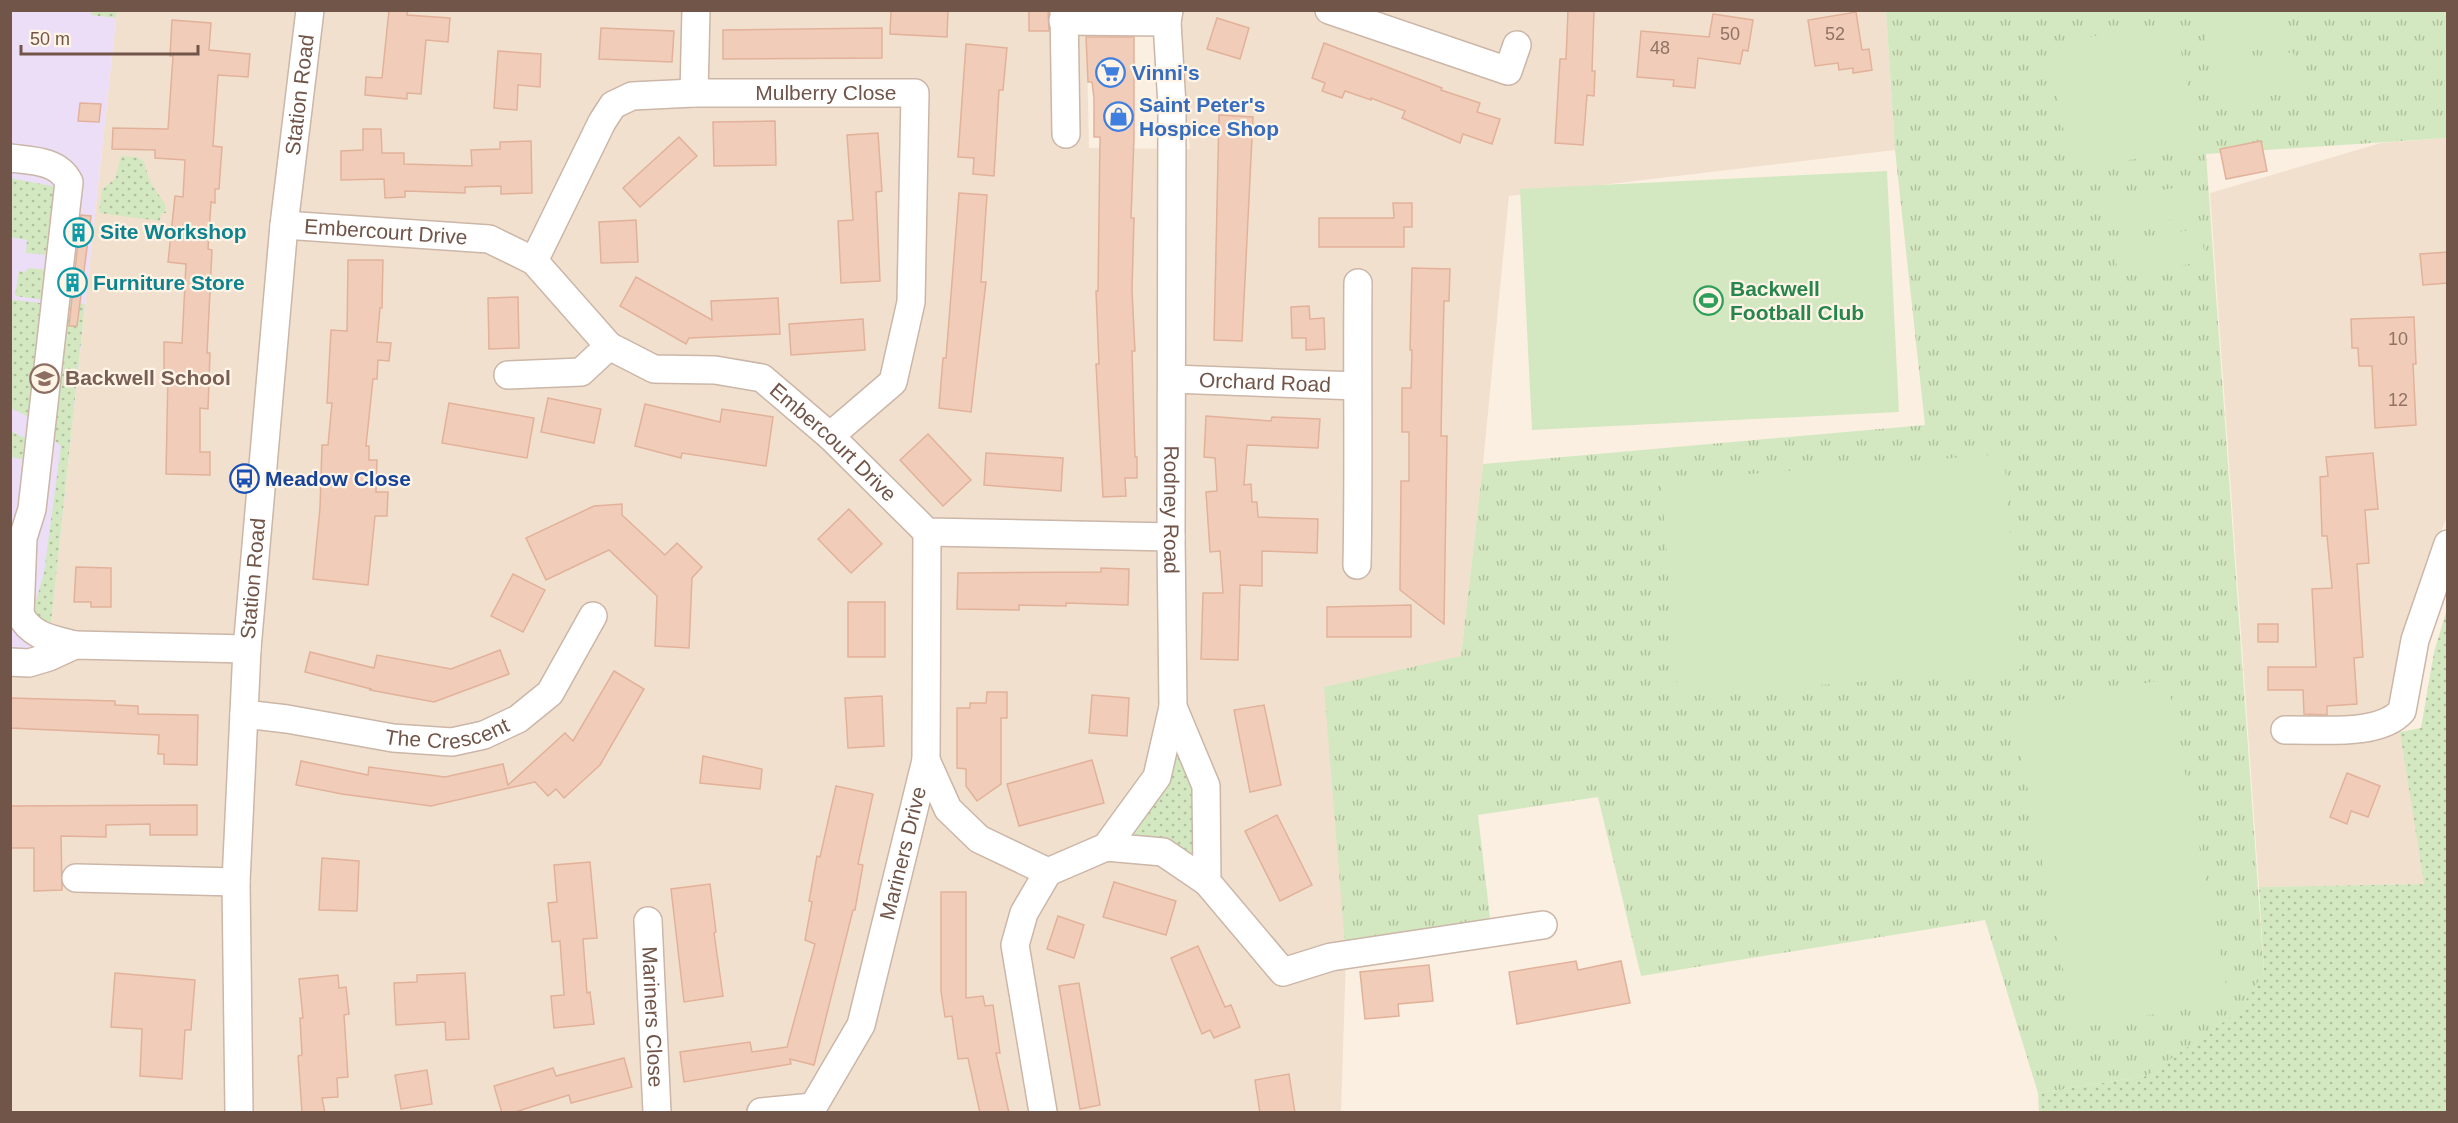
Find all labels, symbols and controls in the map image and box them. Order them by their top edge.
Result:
scale bar [21,18,198,56]
house number: 50 [1720,24,1740,44]
house number: 52 [1825,24,1845,44]
text: 50 m [30,29,70,49]
street label: Station Road [281,33,318,156]
house number: 48 [1650,38,1670,58]
supermarket icon: Vinni's [1095,57,1127,89]
place label: Vinni's [1132,61,1200,84]
street label: Mulberry Close [755,81,897,104]
place label: Saint Peter's Hospice Shop [1139,93,1279,140]
shop icon: Saint Peter's Hospice Shop [1102,101,1134,133]
street label: Embercourt Drive [303,214,468,248]
building icon: Site Workshop [63,216,95,248]
place label: Site Workshop [100,220,247,243]
building icon: Furniture Store [56,267,88,299]
place label: Furniture Store [93,271,245,294]
place label: Backwell Football Club [1730,277,1864,324]
sports icon: Backwell Football Club [1693,285,1725,317]
house number: 10 [2388,329,2408,349]
school or university icon: Backwell School [28,362,60,394]
place label: Backwell School [65,366,231,389]
street label: Orchard Road [1199,368,1331,396]
street label: Embercourt Drive [766,378,901,506]
house number: 12 [2388,390,2408,410]
street label: Rodney Road [1160,445,1183,574]
bus stop icon: Meadow Close [228,463,260,495]
place label: Meadow Close [265,467,411,490]
street label: Station Road [236,517,269,640]
street label: The Crescent [383,713,513,753]
street label: Mariners Drive [875,784,930,922]
street label: Mariners Close [638,946,668,1088]

